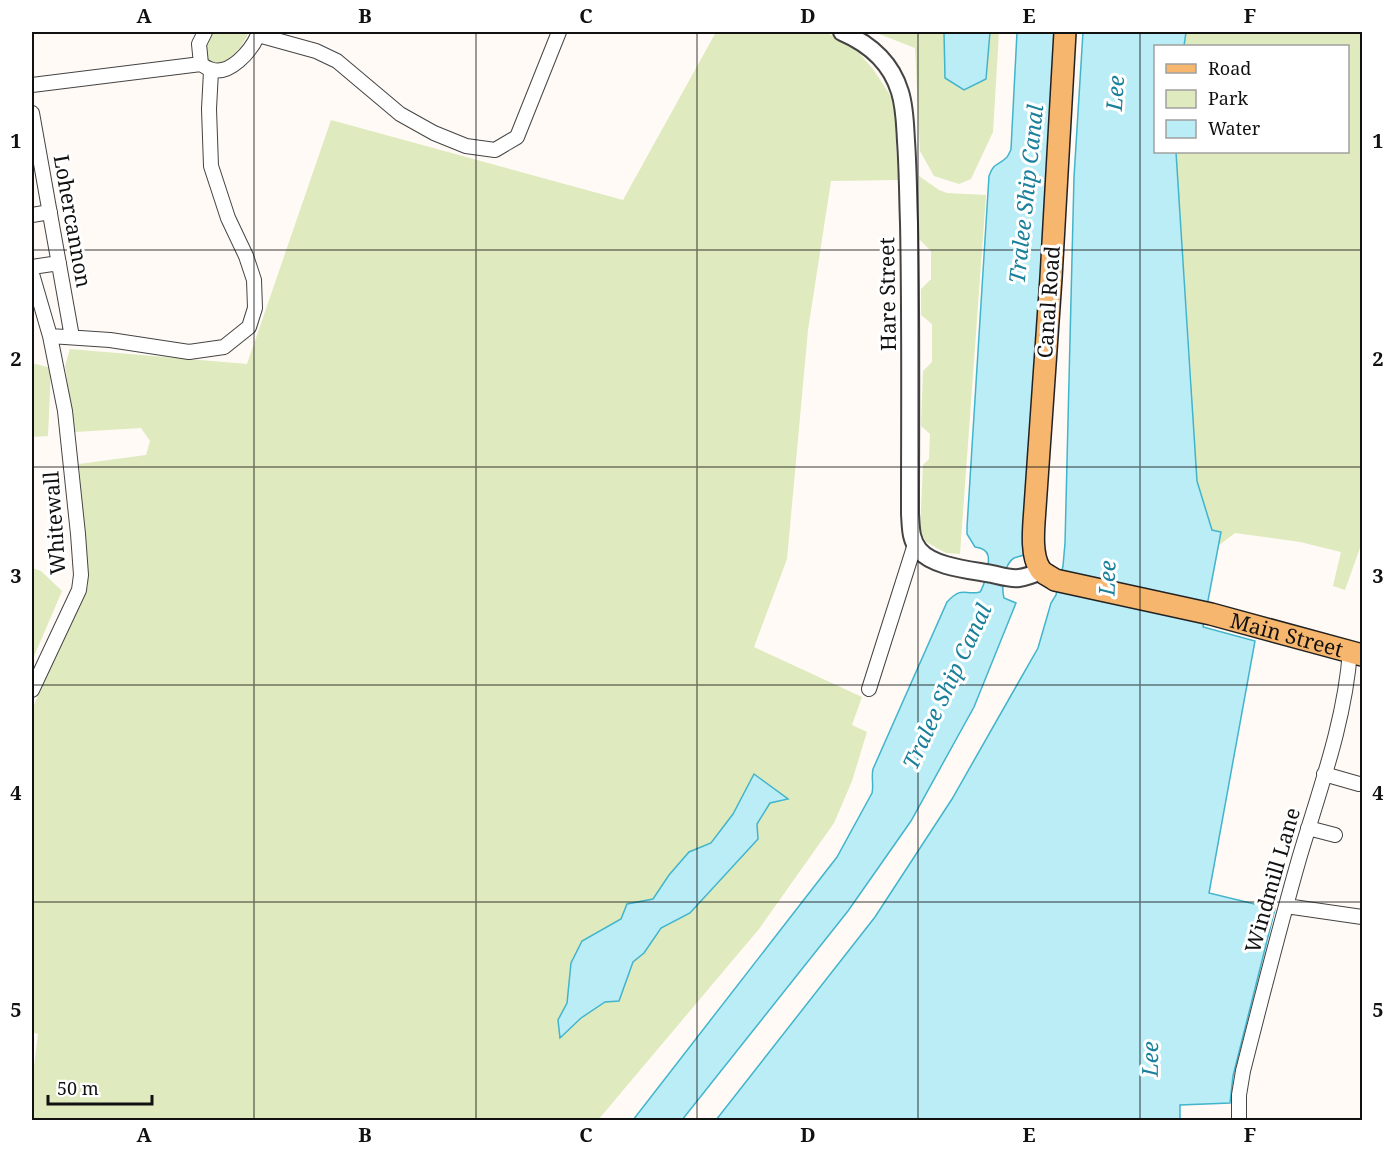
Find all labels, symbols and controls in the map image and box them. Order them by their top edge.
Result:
text: A [136,2,152,29]
text: B [358,2,372,29]
text: C [579,2,593,29]
text: D [800,2,816,29]
text: E [1022,2,1036,29]
text: F [1244,2,1256,29]
legend [1154,45,1349,153]
text: Road [1208,56,1251,80]
water label: Lee [1098,74,1130,113]
text: Park [1208,86,1248,110]
water label: Tralee Ship Canal [1001,103,1049,285]
text: Water [1208,116,1261,140]
text: 1 [10,127,22,154]
text: 1 [1372,127,1384,154]
street label: Lohercannon [48,152,98,290]
street label: Hare Street [872,237,902,351]
street label: Canal Road [1030,245,1066,359]
text: 2 [10,345,22,372]
text: 2 [1372,345,1384,372]
street label: Whitewall [36,470,72,576]
water label: Lee [1090,560,1122,597]
text: 3 [10,562,22,589]
text: 3 [1372,562,1384,589]
water label: Tralee Ship Canal [894,598,998,774]
street label: Main Street [1227,606,1346,663]
text: 4 [10,779,22,806]
text: 4 [1372,779,1384,806]
street label: Windmill Lane [1238,804,1306,956]
text: 5 [10,996,22,1023]
text: 5 [1372,996,1384,1023]
water label: Lee [1134,1041,1164,1078]
scale bar [48,1068,152,1106]
text: 50 m [57,1076,99,1100]
text: A [136,1121,152,1148]
text: B [358,1121,372,1148]
text: C [579,1121,593,1148]
text: D [800,1121,816,1148]
text: E [1022,1121,1036,1148]
text: F [1244,1121,1256,1148]

